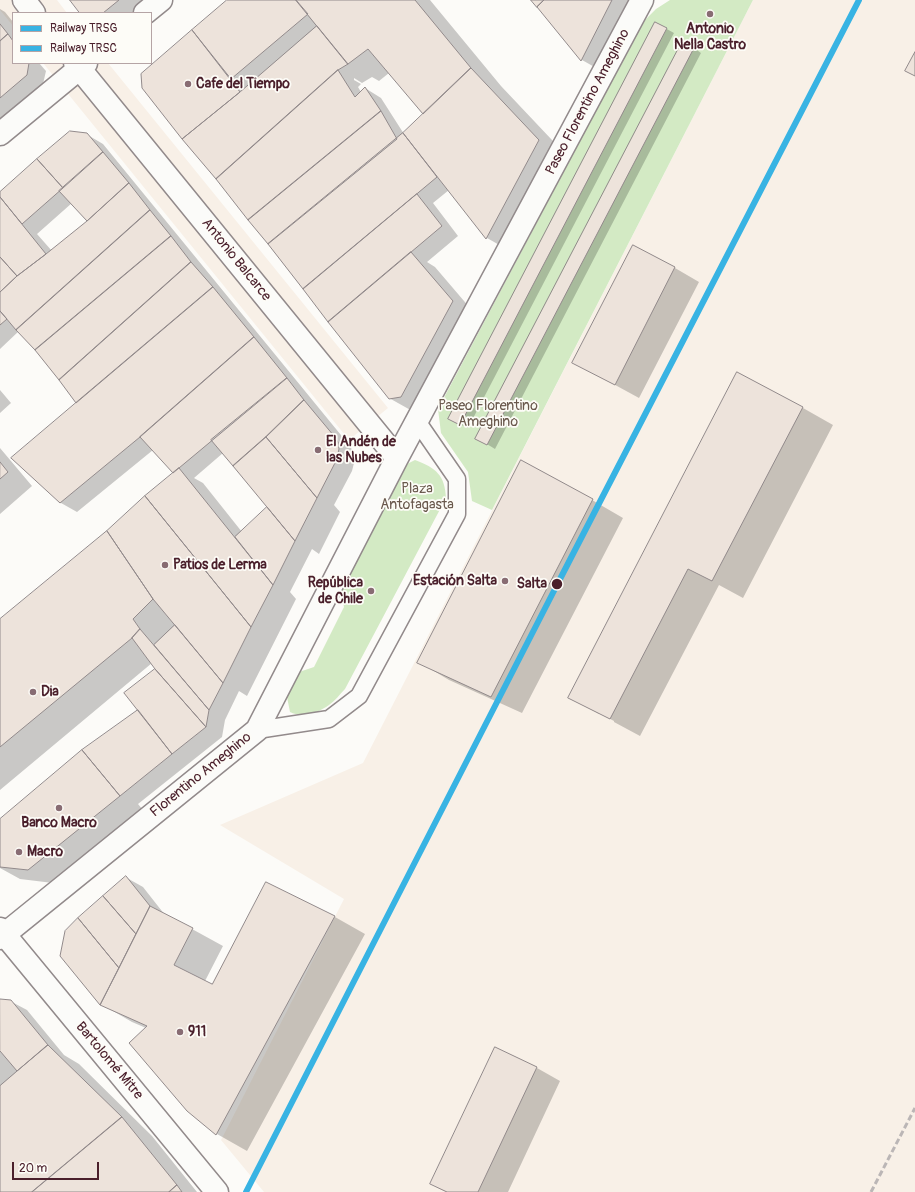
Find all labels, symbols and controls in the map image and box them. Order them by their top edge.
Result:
marker: Antonio Nella Castro [705,9,715,19]
legend [12,12,152,64]
text: Railway TRSG [50,21,118,36]
place label: Antonio Nella Castro [674,21,746,54]
street label: Paseo Florentino Ameghino [542,26,634,178]
text: Railway TRSC [50,41,117,56]
place label: Cafe del Tiempo [196,76,290,92]
marker: Cafe del Tiempo [183,79,193,89]
street label: Antonio Balcarce [198,215,274,305]
park label: Paseo Florentino Ameghino [438,398,538,430]
place label: El Andén de las Nubes [326,434,396,466]
marker: El Andén de las Nubes [313,445,323,455]
park label: Plaza Antofagasta [380,481,454,514]
place label: Patios de Lerma [173,557,267,573]
marker: Patios de Lerma [160,560,170,570]
place label: Estación Salta [413,573,497,589]
place label: República de Chile [308,575,363,608]
marker: Estación Salta [500,576,510,586]
place label: Salta [517,576,547,592]
marker: Salta [550,577,564,591]
marker: República de Chile [366,586,376,596]
place label: Dia [41,684,59,700]
marker: Dia [28,687,38,697]
street label: Florentino Ameghino [147,729,255,821]
marker: Banco Macro [54,803,64,813]
place label: Banco Macro [21,815,97,831]
place label: Macro [27,844,63,860]
marker: Macro [14,847,24,857]
street label: Bartolomé Mitre [72,1019,146,1103]
place label: 911 [188,1024,206,1040]
marker: 911 [175,1027,185,1037]
scale bar [14,1154,101,1180]
text: 20 m [19,1161,47,1176]

